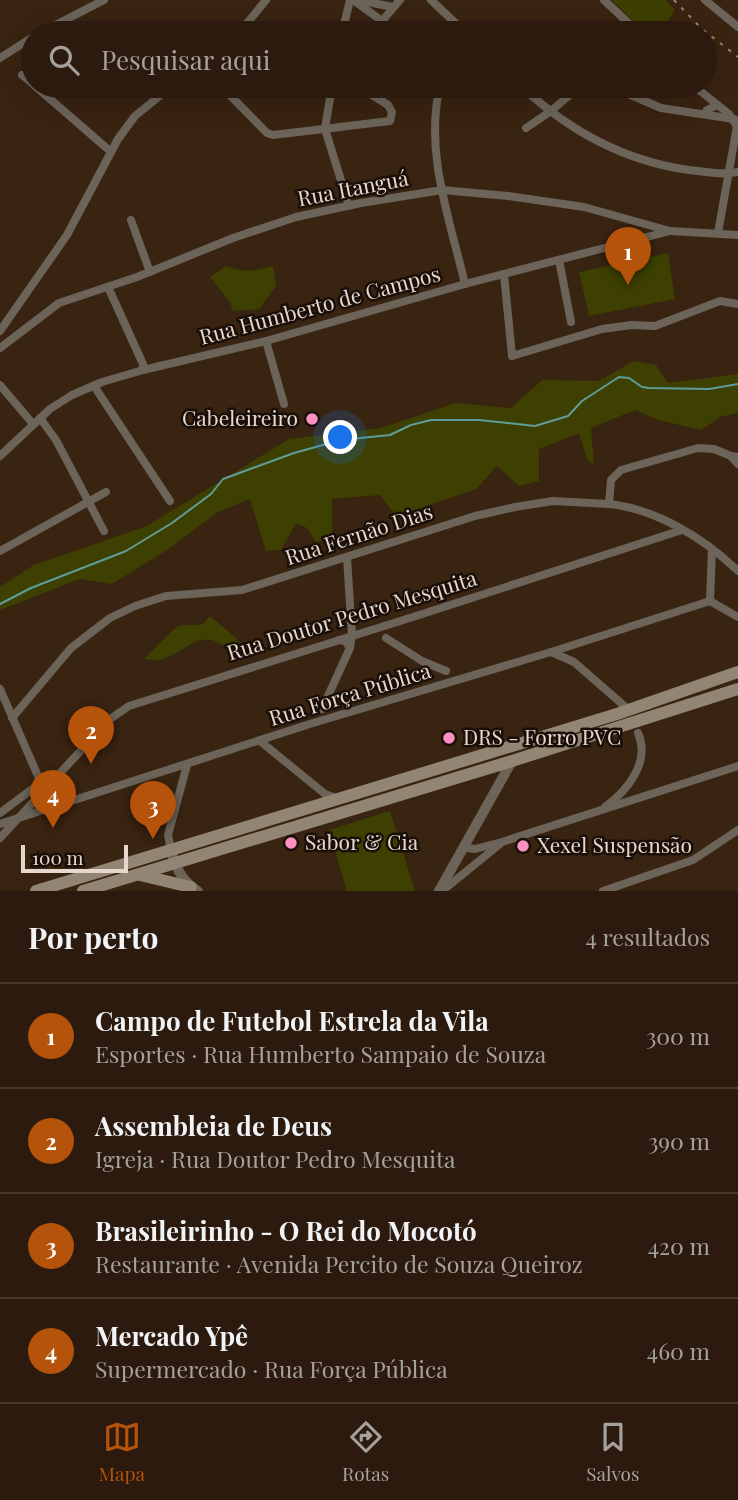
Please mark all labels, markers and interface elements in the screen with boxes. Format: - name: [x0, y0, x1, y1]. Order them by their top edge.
- search box: [21, 21, 717, 98]
- icon: search: [45, 41, 83, 79]
- text: Pesquisar aqui: [101, 42, 270, 77]
- street label: Rua Itanguá: [295, 162, 411, 211]
- pin: 1: [605, 227, 651, 285]
- street label: Rua Humberto de Campos: [196, 258, 443, 350]
- place label: Cabeleireiro: [182, 403, 298, 431]
- marker: Cabeleireiro: [304, 411, 320, 427]
- your location: [323, 420, 357, 454]
- street label: Rua Fernão Dias: [281, 496, 436, 570]
- street label: Rua Doutor Pedro Mesquita: [223, 563, 480, 665]
- street label: Rua Força Pública: [265, 655, 434, 731]
- pin: 2: [68, 706, 114, 764]
- place label: DRS - Forro PVC: [463, 722, 621, 750]
- marker: DRS - Forro PVC: [441, 730, 457, 746]
- pin: 4: [30, 770, 76, 828]
- pin: 3: [130, 781, 176, 839]
- place label: Sabor & Cia: [305, 827, 419, 855]
- place label: Xexel Suspensão: [537, 830, 692, 858]
- marker: Sabor & Cia: [283, 835, 299, 851]
- marker: Xexel Suspensão: [515, 838, 531, 854]
- scale bar: [21, 842, 128, 874]
- text: 100 m: [32, 844, 83, 870]
- text: Por perto: [28, 917, 158, 957]
- text: 4 resultados: [585, 921, 710, 952]
- text: Campo de Futebol Estrela da Vila: [95, 1003, 489, 1038]
- text: 1: [47, 1020, 55, 1051]
- text: 300 m: [646, 1020, 710, 1051]
- text: Esportes · Rua Humberto Sampaio de Souza: [95, 1038, 546, 1069]
- text: Assembleia de Deus: [95, 1108, 332, 1143]
- text: 2: [45, 1125, 57, 1156]
- text: 390 m: [648, 1125, 710, 1156]
- text: Igreja · Rua Doutor Pedro Mesquita: [95, 1143, 456, 1174]
- text: Brasileirinho - O Rei do Mocotó: [95, 1213, 477, 1248]
- text: 3: [45, 1230, 57, 1261]
- text: 420 m: [648, 1230, 710, 1261]
- text: Restaurante · Avenida Percito de Souza Queiroz: [95, 1248, 583, 1279]
- text: Mercado Ypê: [95, 1318, 248, 1353]
- text: 4: [45, 1335, 57, 1366]
- text: 460 m: [647, 1335, 710, 1366]
- text: Supermercado · Rua Força Pública: [95, 1353, 448, 1384]
- tab: Mapa: [98, 1418, 145, 1486]
- tab: Rotas: [342, 1418, 389, 1486]
- tab: Salvos: [586, 1418, 639, 1486]

